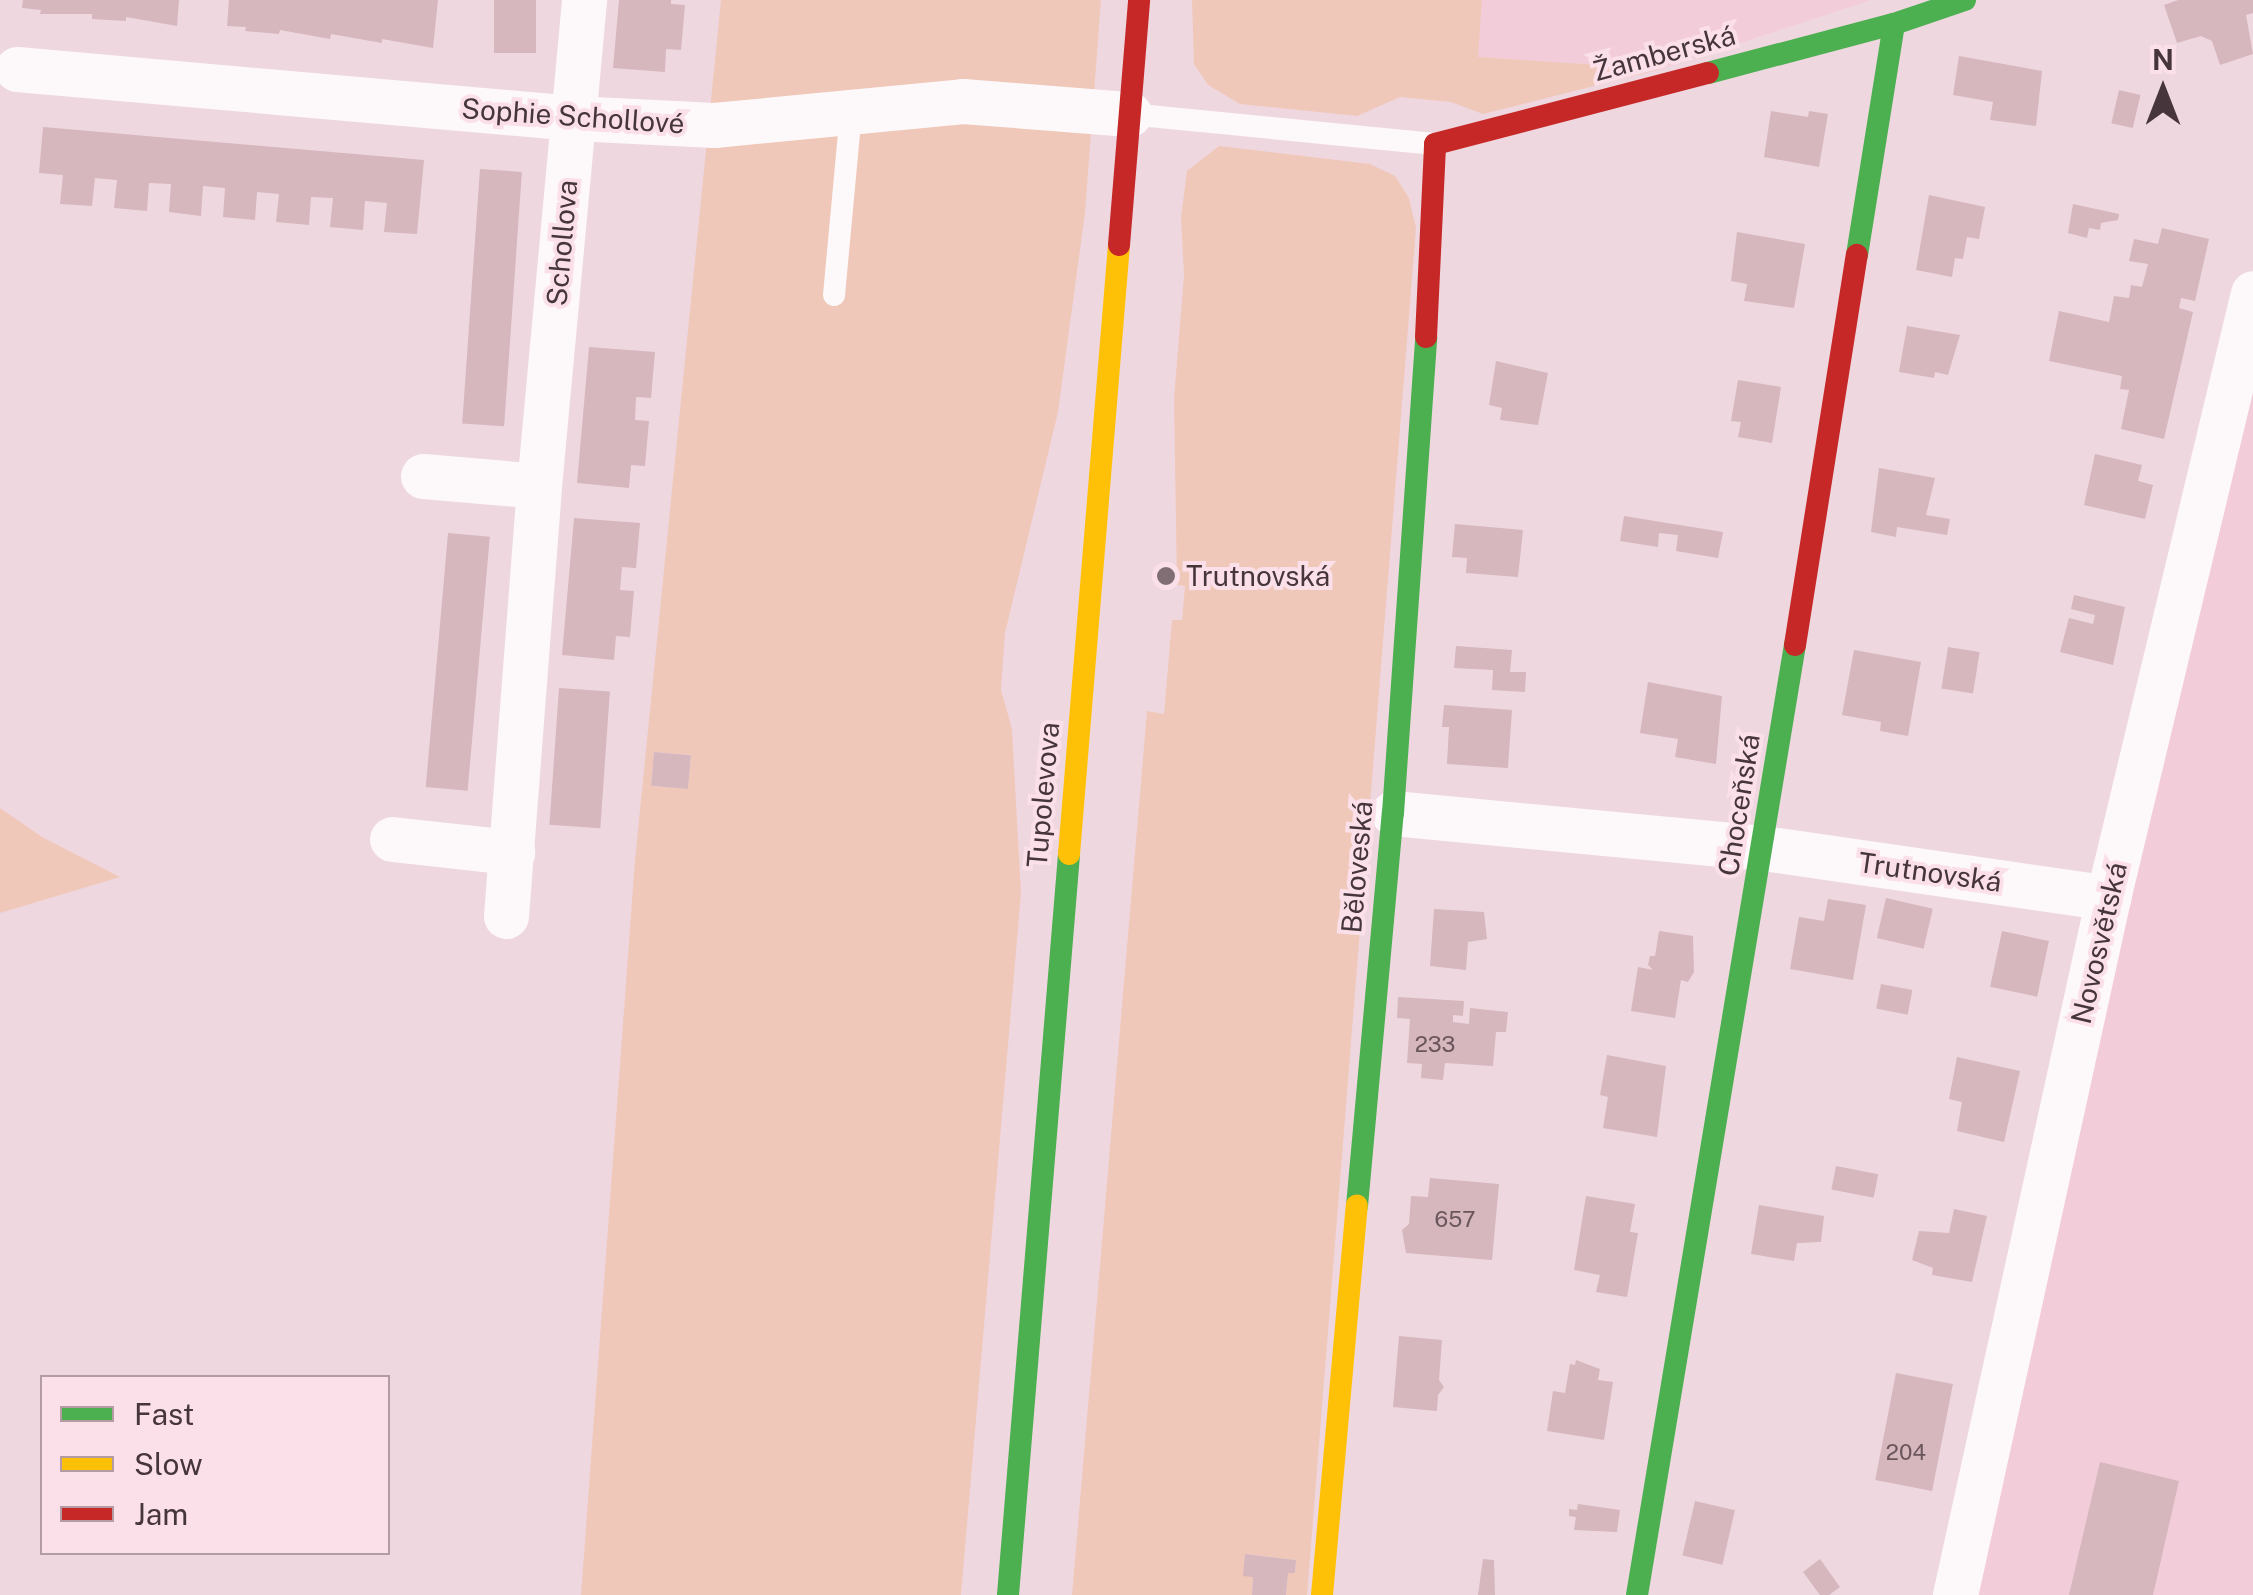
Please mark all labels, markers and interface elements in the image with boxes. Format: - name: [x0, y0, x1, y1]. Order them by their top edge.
- street label: Žamberská: [1589, 18, 1739, 88]
- north arrow: [2113, 40, 2213, 140]
- text: N: [2152, 43, 2174, 76]
- street label: Sophie Schollové: [460, 91, 686, 141]
- street label: Schollova: [540, 179, 584, 307]
- place label: Trutnovská: [1186, 559, 1330, 593]
- marker: Trutnovská: [1155, 565, 1177, 587]
- street label: Tupolevova: [1020, 721, 1066, 869]
- street label: Choceňská: [1711, 732, 1767, 878]
- street label: Běloveská: [1334, 800, 1380, 934]
- street label: Trutnovská: [1856, 845, 2004, 899]
- street label: Novosvětská: [2064, 859, 2134, 1027]
- house number: 233: [1415, 1032, 1455, 1058]
- house number: 657: [1435, 1207, 1475, 1233]
- legend: [40, 1375, 390, 1555]
- text: Fast: [134, 1396, 194, 1432]
- house number: 204: [1886, 1440, 1926, 1466]
- text: Slow: [134, 1446, 203, 1482]
- text: Jam: [134, 1496, 188, 1532]

